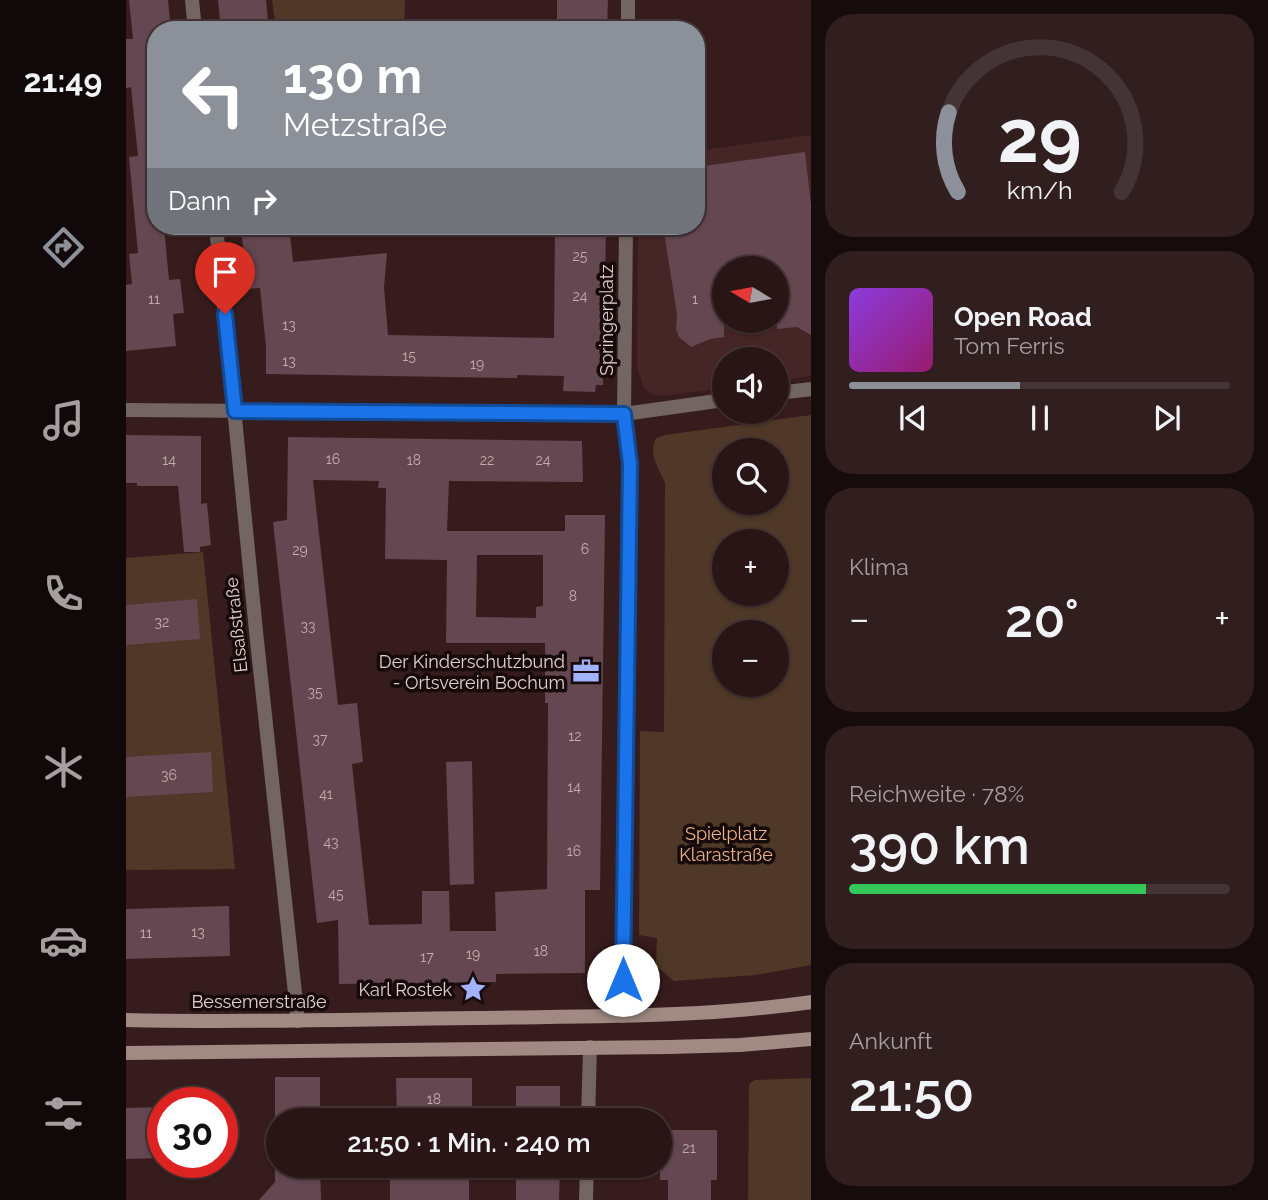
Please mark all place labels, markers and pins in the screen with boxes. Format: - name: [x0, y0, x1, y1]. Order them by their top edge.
- pin: [195, 242, 255, 314]
- place label: Der Kinderschutzbund - Ortsverein Bochum: [379, 651, 565, 693]
- office icon: Der Kinderschutzbund - Ortsverein Bochum: [571, 656, 601, 686]
- place icon: Karl Rostek: [458, 974, 488, 1004]
- place label: Karl Rostek: [359, 979, 452, 1000]

